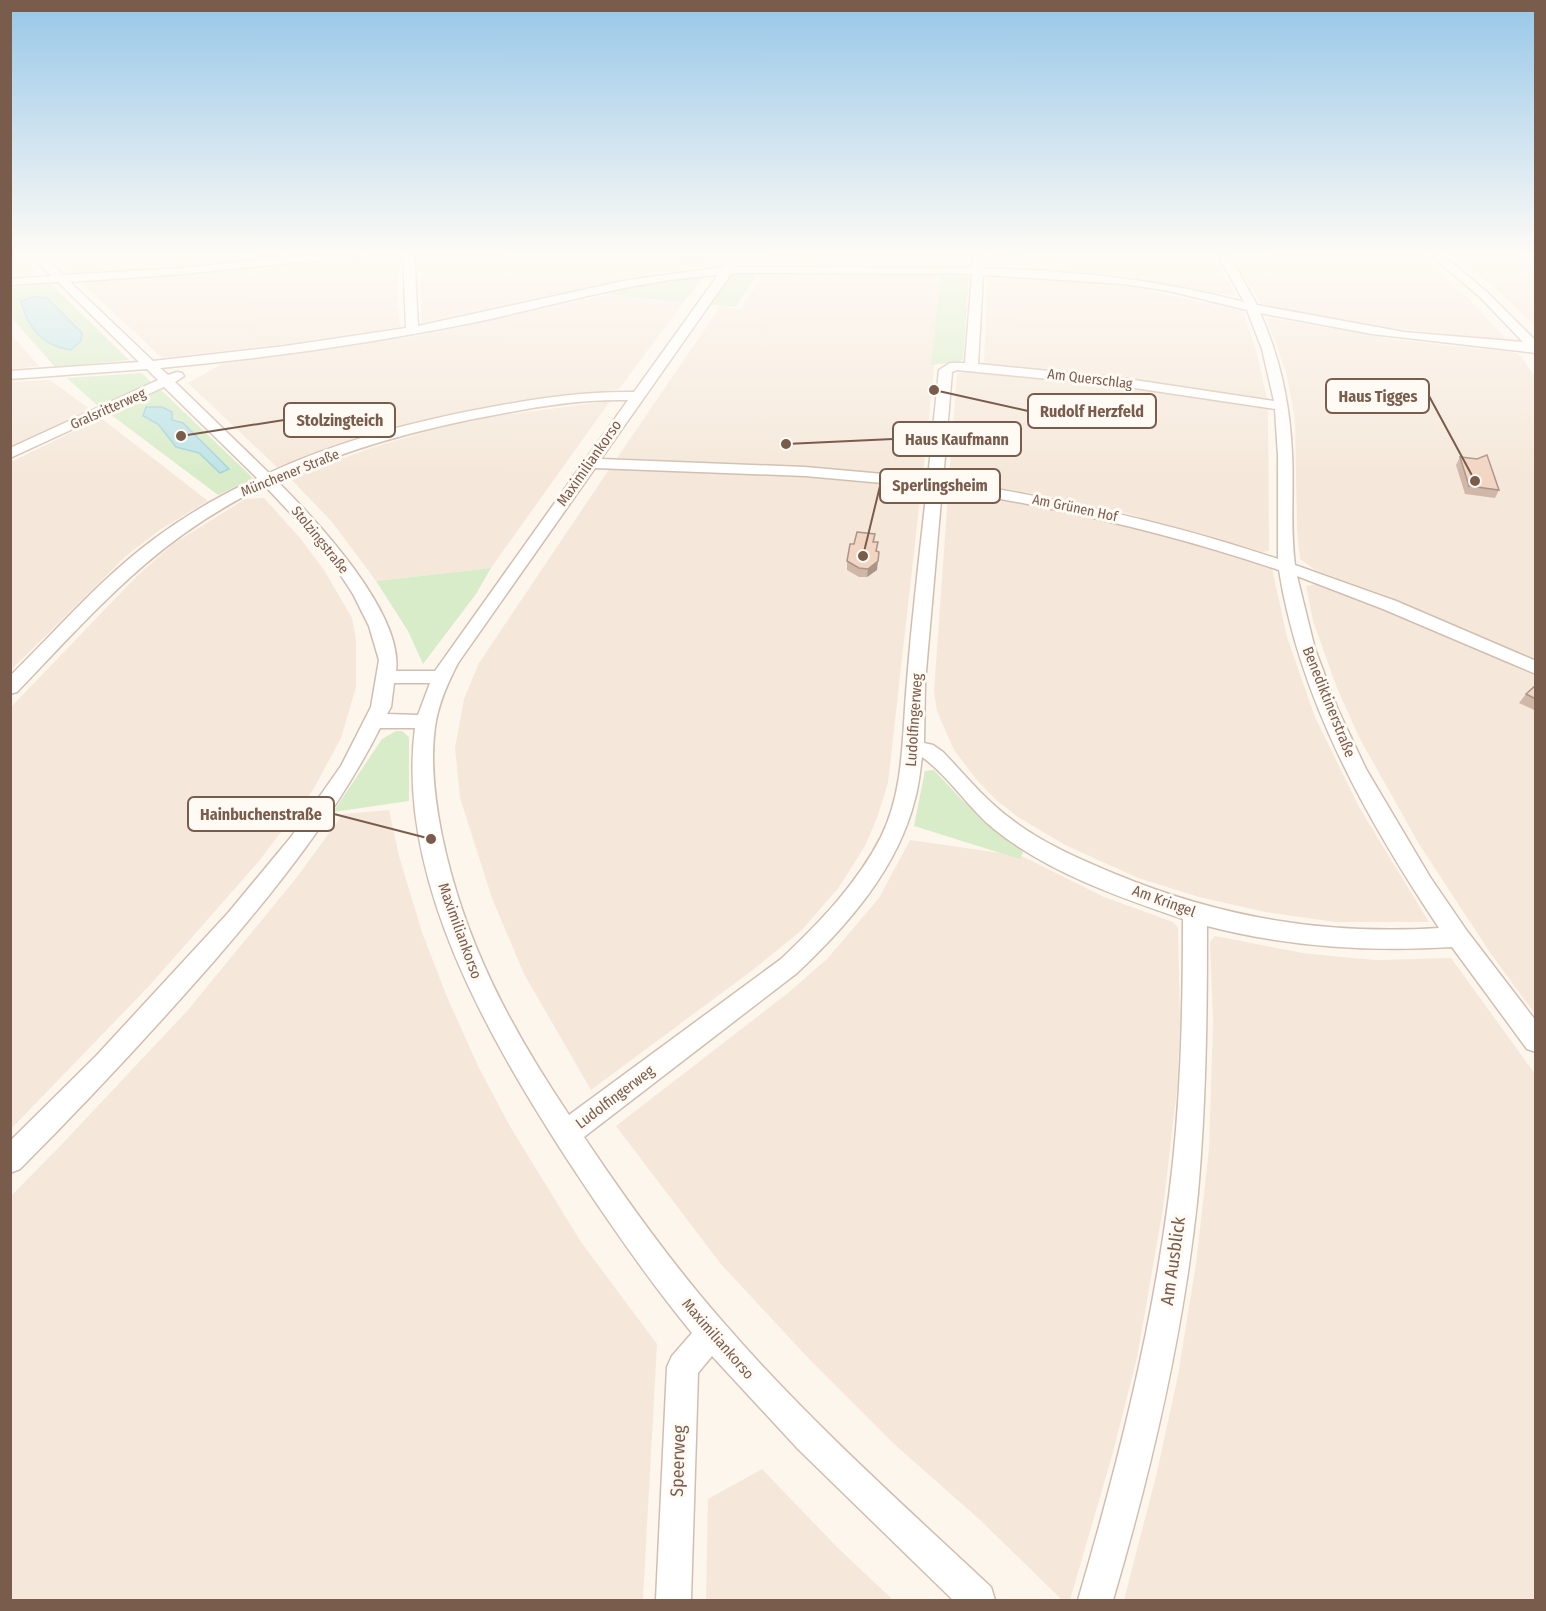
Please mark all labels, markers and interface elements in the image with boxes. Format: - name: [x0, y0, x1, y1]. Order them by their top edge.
- street label: Am Querschlag: [1047, 365, 1134, 393]
- callout: Haus Tigges: [1326, 379, 1429, 413]
- street label: Gralsritterweg: [68, 385, 149, 433]
- text: Haus Tigges: [1339, 387, 1417, 406]
- callout: Rudolf Herzfeld: [1028, 394, 1156, 428]
- text: Rudolf Herzfeld: [1040, 402, 1144, 421]
- callout: Stolzingteich: [284, 403, 395, 437]
- text: Stolzingteich: [297, 411, 383, 430]
- street label: Maximiliankorso: [553, 416, 625, 509]
- callout: Haus Kaufmann: [893, 422, 1021, 456]
- text: Haus Kaufmann: [905, 430, 1009, 449]
- street label: Münchener Straße: [238, 445, 342, 500]
- callout: Sperlingsheim: [880, 469, 1000, 503]
- text: Sperlingsheim: [892, 476, 988, 495]
- street label: Am Grünen Hof: [1031, 491, 1121, 526]
- street label: Stolzingstraße: [288, 503, 352, 577]
- street label: Benediktinerstraße: [1299, 644, 1359, 760]
- street label: Ludolfingerweg: [902, 673, 926, 767]
- callout: Hainbuchenstraße: [188, 797, 334, 831]
- text: Hainbuchenstraße: [200, 805, 322, 824]
- street label: Maximiliankorso: [434, 881, 486, 982]
- street label: Am Kringel: [1130, 881, 1198, 921]
- street label: Ludolfingerweg: [572, 1062, 658, 1132]
- street label: Am Ausblick: [1156, 1215, 1190, 1307]
- street label: Maximiliankorso: [678, 1295, 758, 1383]
- street label: Speerweg: [666, 1424, 690, 1497]

